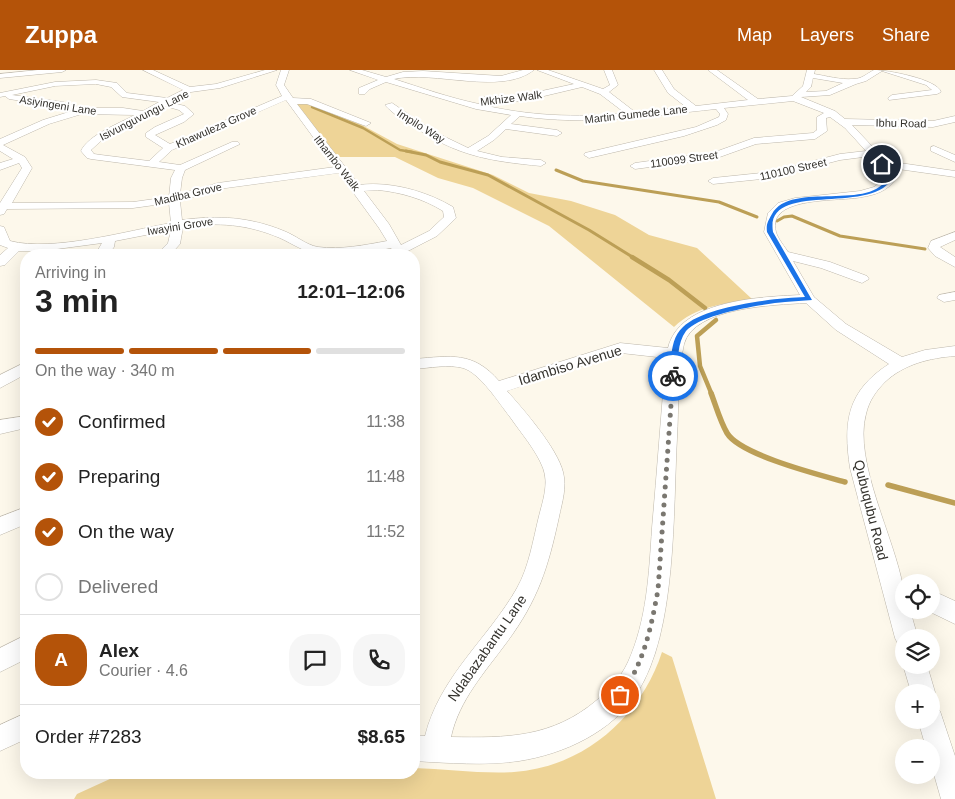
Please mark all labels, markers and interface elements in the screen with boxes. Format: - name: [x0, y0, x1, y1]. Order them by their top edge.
- text: Zuppa: [25, 21, 97, 48]
- text: Map: [737, 25, 772, 45]
- text: Layers: [800, 25, 854, 45]
- text: Share: [882, 25, 930, 45]
- street label: Isivunguvungu Lane: [97, 87, 191, 143]
- street label: Mkhize Walk: [480, 88, 543, 108]
- street label: Asiyingeni Lane: [19, 93, 97, 117]
- street label: Martin Gumede Lane: [584, 103, 688, 125]
- street label: Khawuleza Grove: [174, 104, 258, 150]
- street label: Impilo Way: [395, 107, 447, 146]
- street label: Ibhu Road: [876, 117, 926, 129]
- street label: Ithambo Walk: [312, 133, 363, 193]
- pin: [861, 143, 903, 185]
- street label: 110099 Street: [649, 148, 719, 170]
- icon: home: [868, 150, 896, 178]
- street label: 110100 Street: [758, 155, 828, 183]
- street label: Madiba Grove: [153, 180, 223, 208]
- street label: Iwayini Grove: [146, 215, 214, 237]
- text: Arriving in: [35, 264, 106, 281]
- text: 12:01–12:06: [297, 281, 405, 302]
- text: 3 min: [35, 283, 119, 319]
- street label: Idambiso Avenue: [516, 342, 624, 388]
- courier: [648, 351, 698, 401]
- text: On the way · 340 m: [35, 362, 175, 379]
- icon: bike: [659, 362, 687, 390]
- icon: check: [35, 408, 63, 436]
- text: Confirmed: [78, 411, 166, 432]
- text: 11:38: [366, 413, 405, 430]
- street label: Qubuqubu Road: [851, 458, 891, 562]
- icon: check: [35, 463, 63, 491]
- text: Preparing: [78, 466, 160, 487]
- text: 11:48: [366, 468, 405, 485]
- icon: check: [35, 518, 63, 546]
- text: On the way: [78, 521, 174, 542]
- text: 11:52: [366, 523, 405, 540]
- map controls: [895, 574, 940, 784]
- button: locate: [895, 574, 940, 619]
- text: Delivered: [78, 576, 158, 597]
- street label: Ndabazabantu Lane: [444, 592, 530, 704]
- button: layers: [895, 629, 940, 674]
- button: chat: [289, 634, 341, 686]
- button: phone: [353, 634, 405, 686]
- text: Alex: [99, 640, 139, 661]
- text: A: [54, 649, 68, 670]
- text: Courier · 4.6: [99, 662, 188, 679]
- pin: [599, 674, 641, 716]
- icon: bag: [606, 681, 634, 709]
- button: +: [895, 684, 940, 729]
- text: Order #7283: [35, 726, 142, 747]
- text: $8.65: [357, 726, 405, 747]
- button: −: [895, 739, 940, 784]

